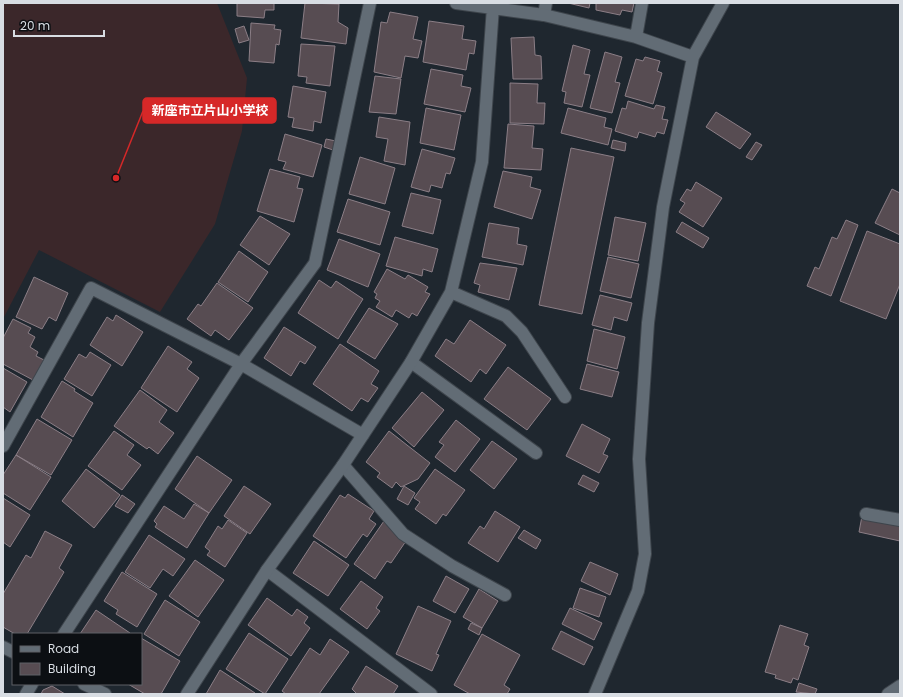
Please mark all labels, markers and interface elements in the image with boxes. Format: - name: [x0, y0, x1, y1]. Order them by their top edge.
- scale bar: [14, 12, 104, 38]
- text: 20 m: [20, 17, 50, 34]
- callout: 新座市立片山小学校: [143, 98, 276, 123]
- text: 新座市立片山小学校: [151, 101, 269, 120]
- legend: [12, 633, 142, 685]
- text: Road: [48, 640, 79, 657]
- text: Building: [48, 660, 96, 677]

